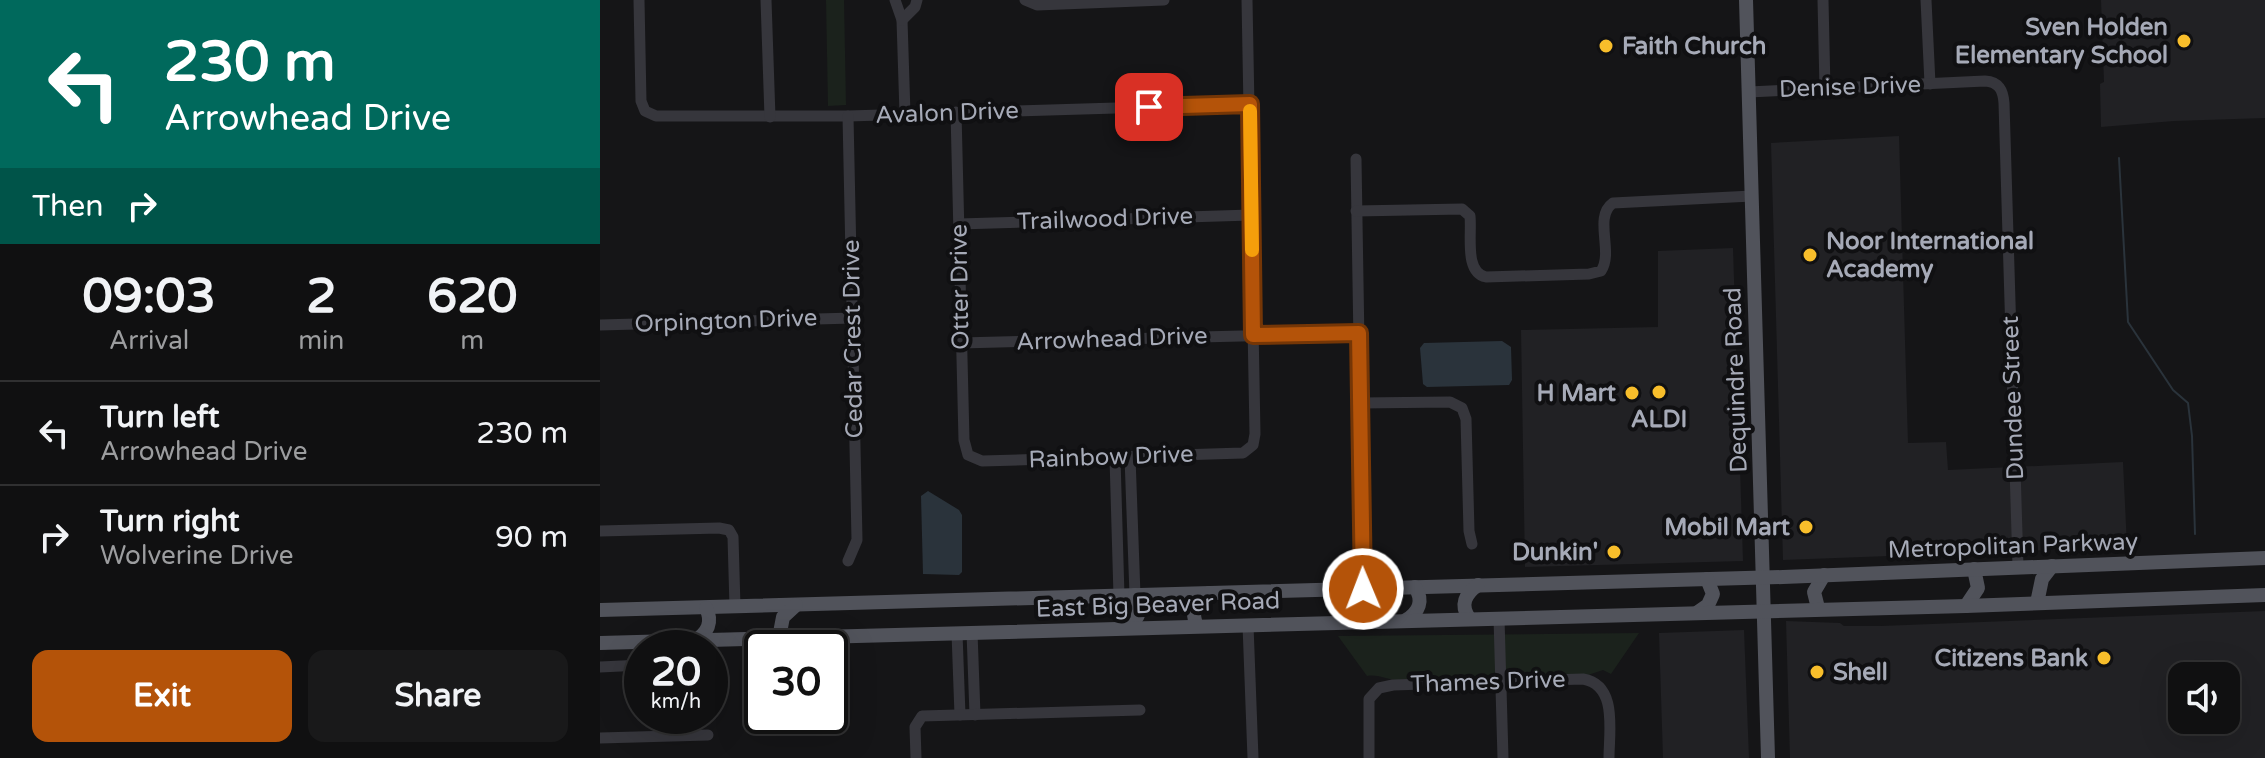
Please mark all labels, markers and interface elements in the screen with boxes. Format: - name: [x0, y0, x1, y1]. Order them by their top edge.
- place label: Sven Holden Elementary School: [1955, 13, 2168, 70]
- text: 230 m: [164, 29, 335, 96]
- icon: left: [32, 32, 136, 136]
- place label: Faith Church: [1622, 32, 1766, 61]
- marker: Sven Holden Elementary School: [2175, 32, 2193, 50]
- marker: Faith Church: [1597, 37, 1615, 55]
- street label: Denise Drive: [1778, 70, 1922, 104]
- pin: [1115, 73, 1183, 141]
- icon: arrive: [1127, 85, 1171, 129]
- street label: Avalon Drive: [875, 96, 1019, 130]
- text: Arrowhead Drive: [164, 97, 451, 140]
- icon: right: [120, 184, 164, 228]
- text: Then: [32, 188, 104, 225]
- street label: Trailwood Drive: [1016, 201, 1194, 237]
- street label: Otter Drive: [944, 224, 976, 350]
- place label: Noor International Academy: [1826, 227, 2034, 284]
- street label: Cedar Crest Drive: [837, 239, 869, 439]
- marker: Noor International Academy: [1801, 246, 1819, 264]
- text: 09:03: [83, 268, 216, 326]
- text: 2: [306, 268, 336, 326]
- text: 620: [427, 268, 517, 326]
- street label: Dequindre Road: [1718, 287, 1754, 473]
- street label: Orpington Drive: [634, 303, 818, 339]
- street label: Dundee Street: [1996, 315, 2030, 481]
- street label: Arrowhead Drive: [1016, 321, 1208, 357]
- text: Arrival: [109, 325, 189, 356]
- text: min: [298, 325, 344, 356]
- text: m: [460, 325, 484, 356]
- place label: H Mart: [1537, 379, 1617, 408]
- marker: ALDI: [1650, 383, 1668, 401]
- marker: H Mart: [1623, 384, 1641, 402]
- text: Turn left: [100, 399, 219, 436]
- place label: ALDI: [1631, 405, 1687, 434]
- icon: left: [32, 411, 76, 455]
- text: 230 m: [476, 415, 568, 452]
- text: Arrowhead Drive: [100, 436, 307, 467]
- street label: Rainbow Drive: [1028, 440, 1194, 474]
- text: Turn right: [100, 503, 240, 540]
- place label: Mobil Mart: [1664, 513, 1791, 542]
- icon: right: [32, 515, 76, 559]
- marker: Mobil Mart: [1797, 518, 1815, 536]
- text: 90 m: [495, 519, 568, 556]
- street label: Metropolitan Parkway: [1887, 527, 2139, 565]
- place label: Dunkin': [1512, 538, 1598, 567]
- text: Wolverine Drive: [100, 540, 294, 571]
- marker: Dunkin': [1605, 543, 1623, 561]
- position arrow: [1321, 547, 1405, 631]
- street label: East Big Beaver Road: [1035, 586, 1281, 624]
- speed limit sign: 30: [744, 630, 848, 734]
- place label: Citizens Bank: [1934, 644, 2088, 673]
- text: 20: [651, 648, 701, 696]
- marker: Citizens Bank: [2095, 649, 2113, 667]
- button: Exit: [32, 650, 292, 742]
- button: Share: [308, 650, 568, 742]
- place label: Shell: [1833, 658, 1888, 687]
- map controls: [2168, 662, 2240, 734]
- button: sound: [2168, 662, 2240, 734]
- marker: Shell: [1808, 663, 1826, 681]
- street label: Thames Drive: [1410, 665, 1566, 699]
- text: km/h: [651, 690, 701, 714]

